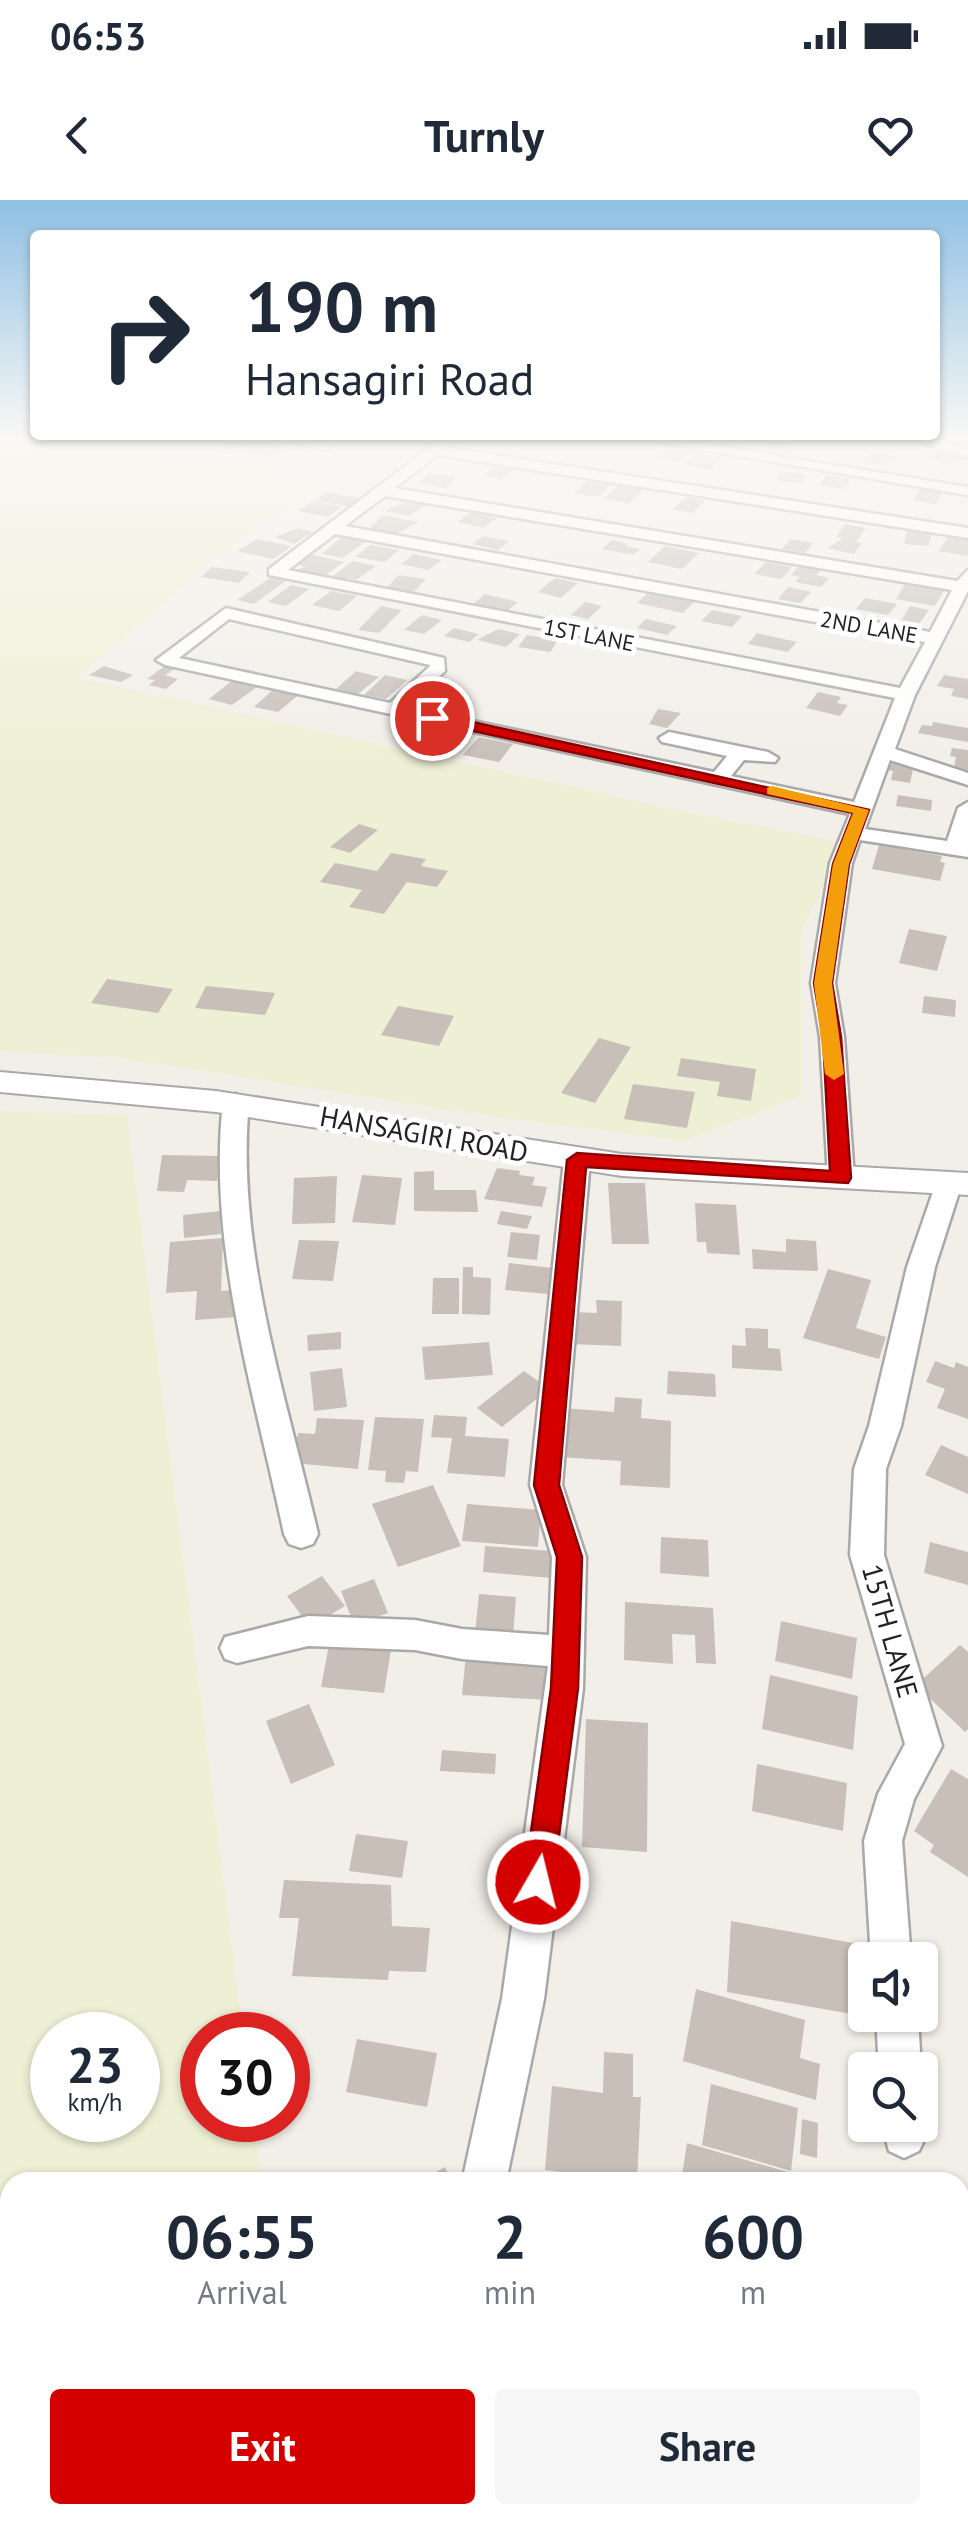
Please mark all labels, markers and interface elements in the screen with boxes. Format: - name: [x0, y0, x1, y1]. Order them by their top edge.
- text: 06:53: [50, 11, 146, 60]
- text: Turnly: [424, 106, 544, 164]
- icon: back: [50, 108, 105, 163]
- icon: heart: [863, 108, 918, 163]
- text: 190 m: [245, 261, 438, 351]
- icon: right: [80, 270, 210, 400]
- text: Hansagiri Road: [245, 349, 534, 407]
- street label: 2ND LANE: [818, 605, 920, 649]
- street label: 1ST LANE: [541, 612, 637, 658]
- pin: [390, 676, 475, 761]
- icon: arrive: [405, 691, 460, 746]
- street label: HANSAGIRI ROAD: [317, 1097, 531, 1170]
- street label: 15TH LANE: [854, 1560, 927, 1702]
- position arrow: [486, 1830, 590, 1934]
- map controls: [848, 1942, 938, 2142]
- button: sound: [848, 1942, 938, 2032]
- speed limit sign: 30: [180, 2012, 310, 2142]
- text: 23: [67, 2032, 123, 2097]
- button: search: [848, 2052, 938, 2142]
- text: km/h: [68, 2086, 122, 2118]
- text: 06:55: [166, 2197, 318, 2275]
- text: 2: [493, 2197, 527, 2275]
- text: 600: [702, 2197, 804, 2275]
- text: Arrival: [197, 2271, 287, 2313]
- text: min: [484, 2271, 536, 2313]
- text: m: [740, 2271, 766, 2313]
- button: Exit: [50, 2389, 475, 2504]
- button: Share: [495, 2389, 920, 2504]

